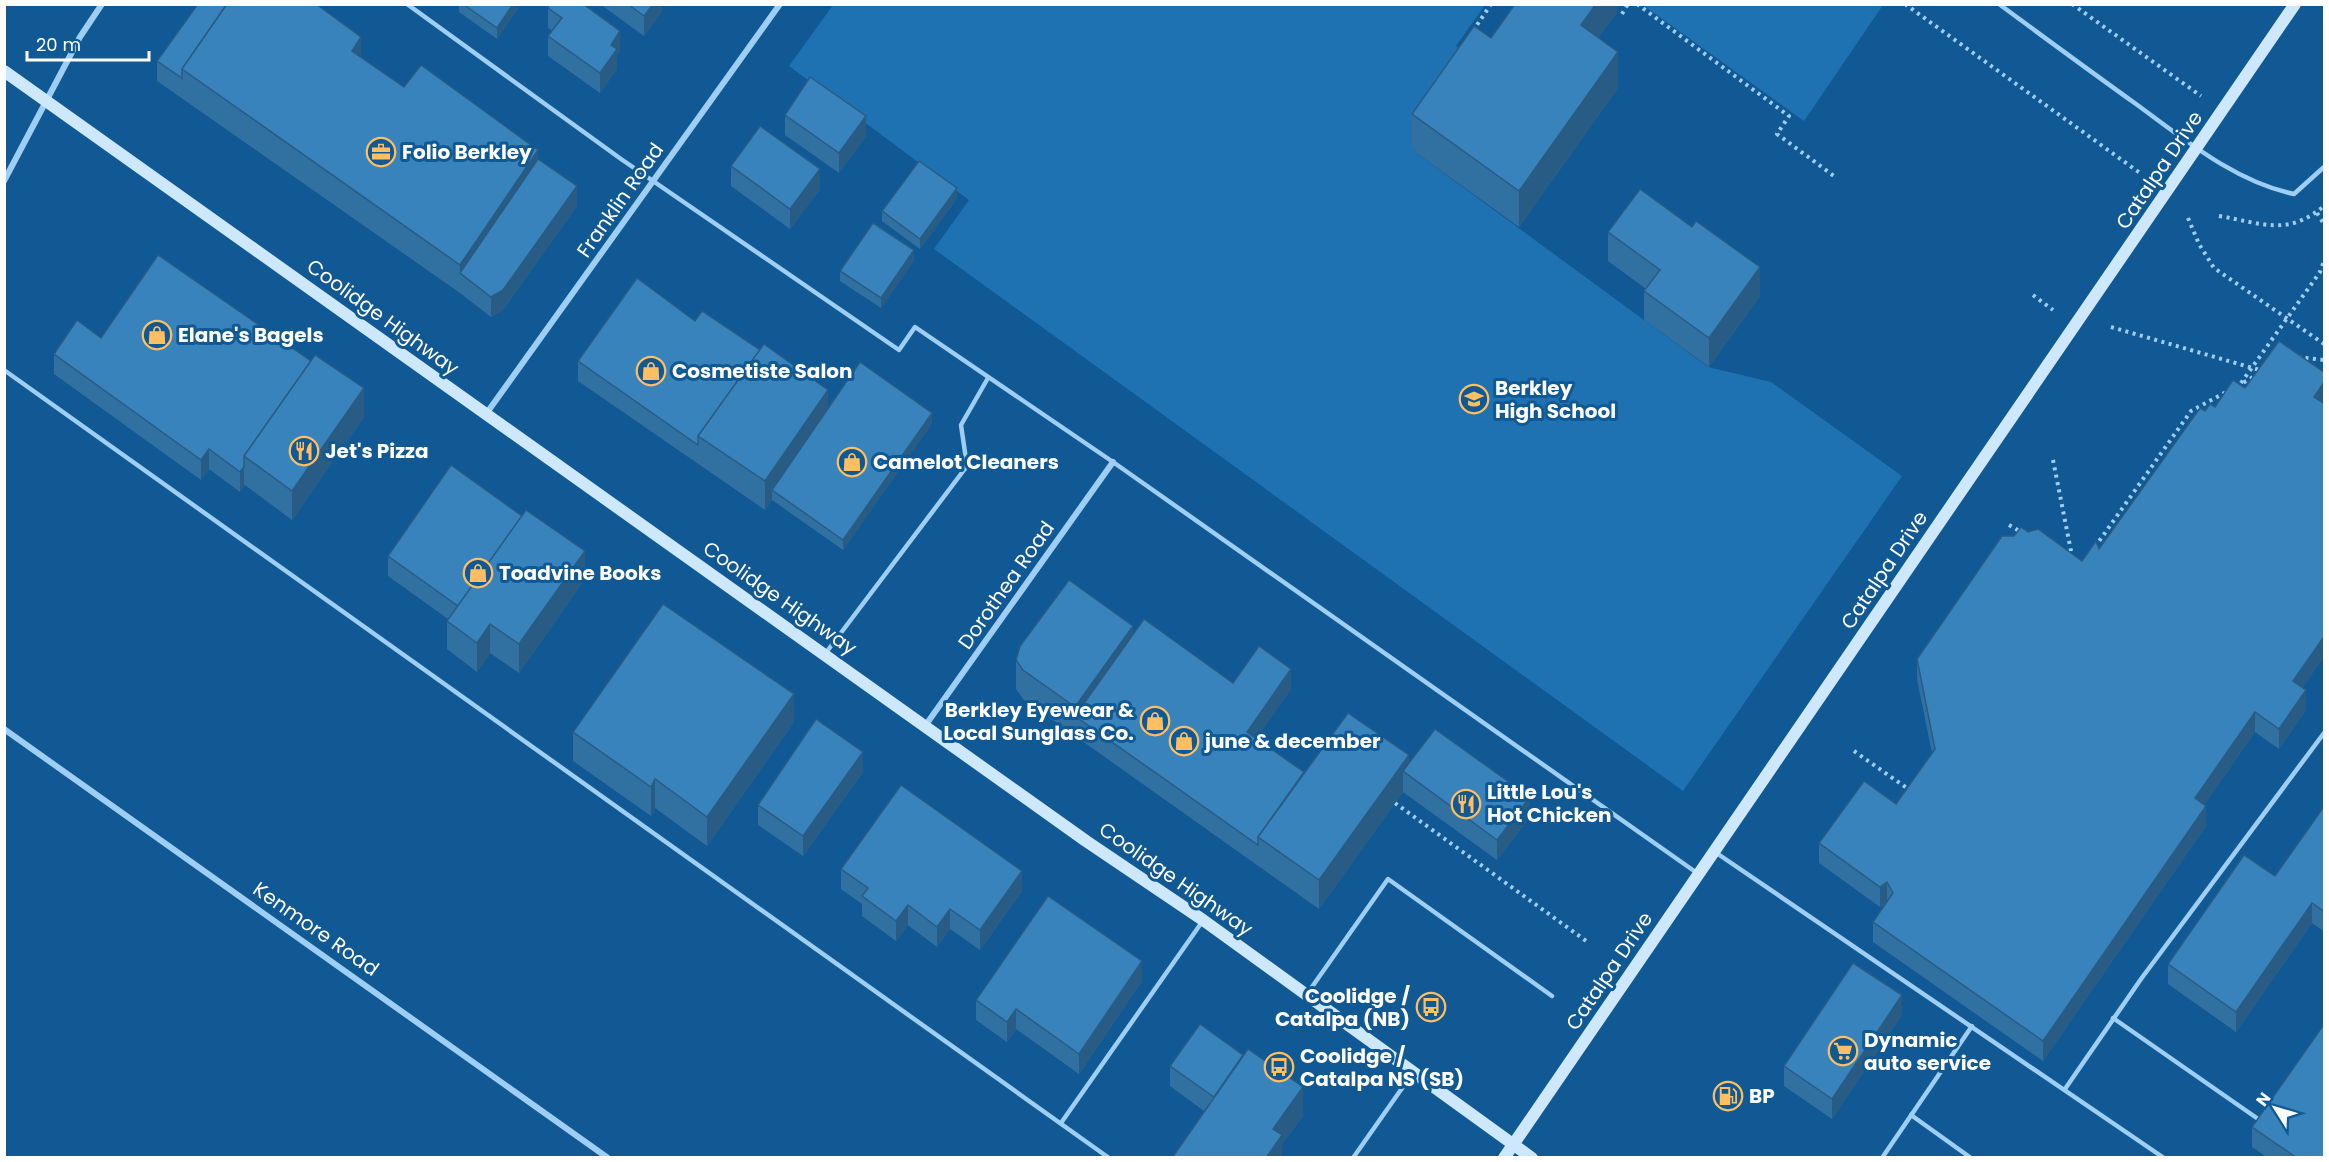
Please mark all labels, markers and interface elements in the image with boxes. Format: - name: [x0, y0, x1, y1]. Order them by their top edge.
- scale bar: [27, 24, 148, 62]
- text: 20 m: [36, 32, 81, 57]
- street label: Catalpa Drive: [2109, 105, 2209, 235]
- office icon: Folio Berkley: [365, 136, 397, 168]
- street label: Franklin Road: [570, 137, 670, 263]
- place label: Folio Berkley: [402, 138, 532, 166]
- street label: Coolidge Highway: [301, 252, 465, 382]
- shop icon: Elane's Bagels: [141, 319, 173, 351]
- place label: Elane's Bagels: [178, 321, 324, 349]
- shop icon: Cosmetiste Salon: [635, 355, 667, 387]
- place label: Cosmetiste Salon: [672, 357, 853, 385]
- place label: Berkley High School: [1495, 374, 1616, 425]
- school or university icon: Berkley High School: [1458, 383, 1490, 415]
- restaurant icon: Jet's Pizza: [288, 435, 320, 467]
- place label: Jet's Pizza: [325, 437, 429, 465]
- shop icon: Camelot Cleaners: [836, 446, 868, 478]
- place label: Camelot Cleaners: [873, 448, 1059, 476]
- street label: Catalpa Drive: [1834, 505, 1934, 635]
- street label: Dorothea Road: [951, 515, 1061, 655]
- street label: Coolidge Highway: [697, 534, 863, 662]
- shop icon: Toadvine Books: [462, 557, 494, 589]
- place label: Toadvine Books: [499, 559, 661, 587]
- place label: Berkley Eyewear & Local Sunglass Co.: [943, 696, 1134, 747]
- shop icon: Berkley Eyewear & Local Sunglass Co.: [1139, 705, 1171, 737]
- shop icon: june & december: [1168, 725, 1200, 757]
- place label: june & december: [1204, 727, 1381, 755]
- place label: Little Lou's Hot Chicken: [1487, 778, 1612, 829]
- restaurant icon: Little Lou's Hot Chicken: [1450, 788, 1482, 820]
- street label: Coolidge Highway: [1093, 815, 1259, 943]
- street label: Kenmore Road: [247, 875, 385, 983]
- street label: Catalpa Drive: [1559, 906, 1659, 1036]
- place label: Coolidge / Catalpa (NB): [1275, 982, 1410, 1033]
- bus stop icon: Coolidge / Catalpa (NB): [1415, 991, 1447, 1023]
- place label: Dynamic auto service: [1864, 1026, 1991, 1077]
- supermarket icon: Dynamic auto service: [1827, 1035, 1859, 1067]
- place label: Coolidge / Catalpa NS (SB): [1300, 1042, 1464, 1093]
- bus stop icon: Coolidge / Catalpa NS (SB): [1263, 1051, 1295, 1083]
- north arrow: [2245, 1078, 2305, 1138]
- fuel station icon: BP: [1712, 1080, 1744, 1112]
- place label: BP: [1749, 1082, 1775, 1110]
- text: N: [2251, 1088, 2276, 1111]

